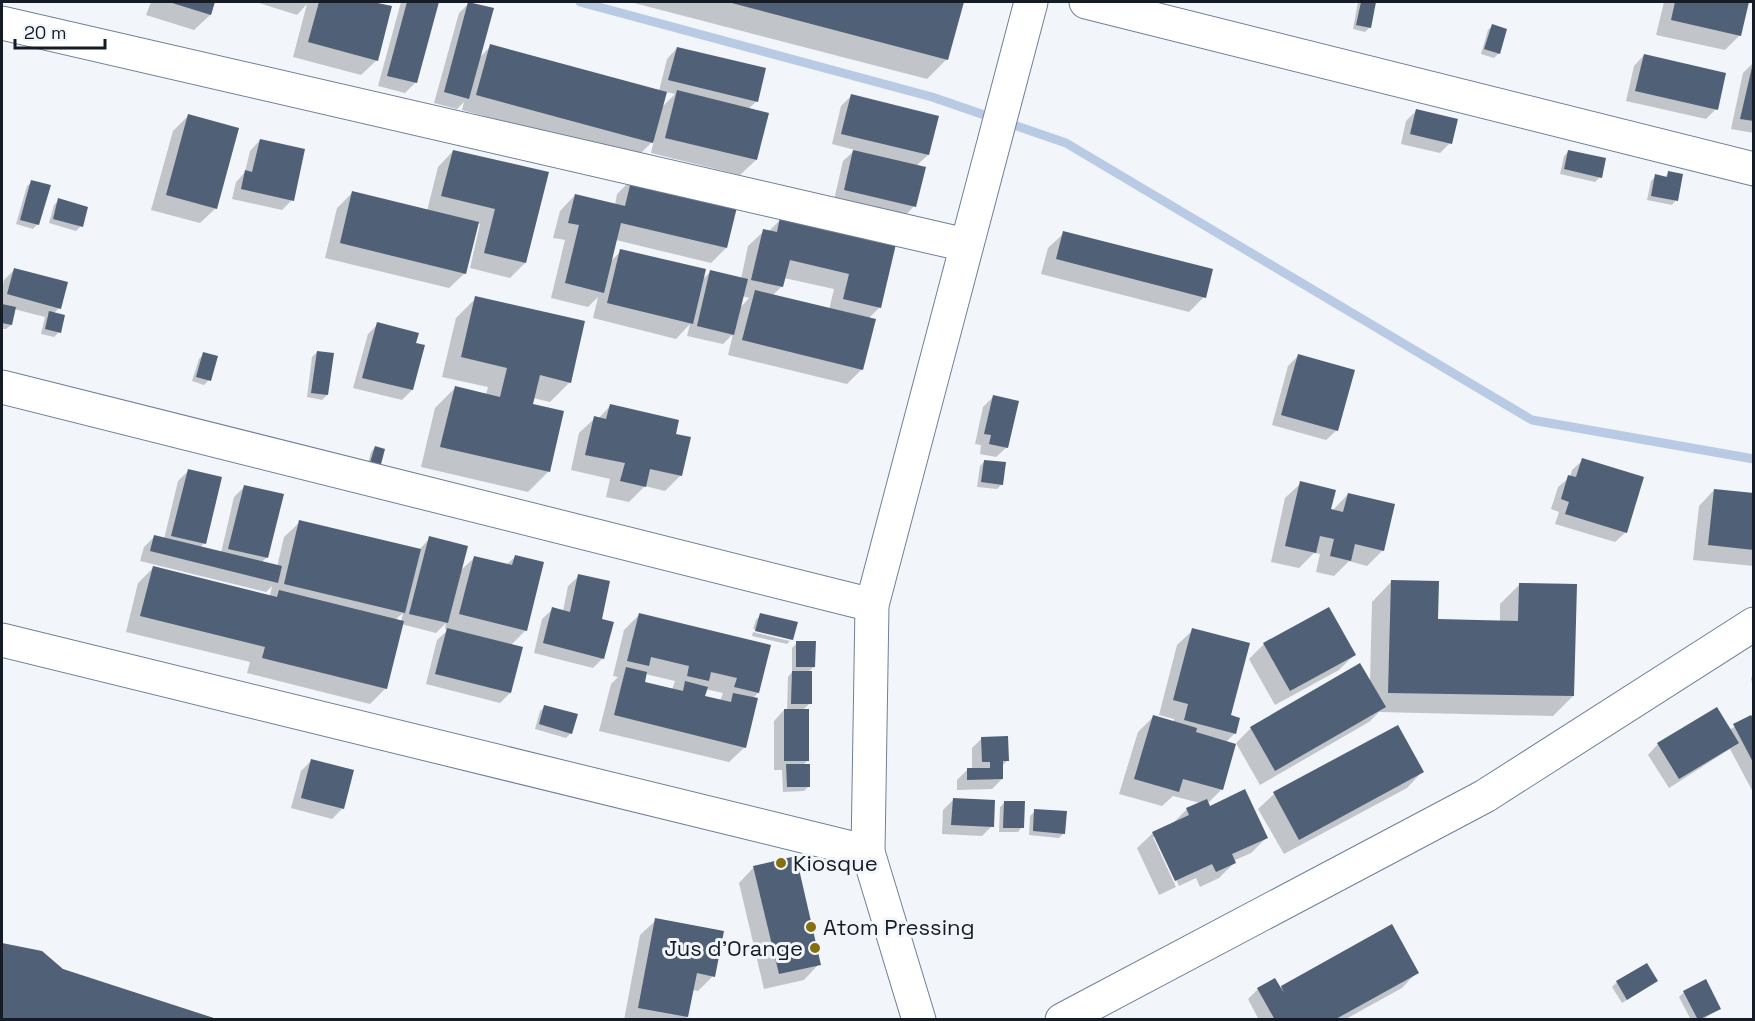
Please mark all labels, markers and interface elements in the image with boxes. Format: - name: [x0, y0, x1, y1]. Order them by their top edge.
- scale bar: [15, 12, 105, 50]
- text: 20 m: [24, 21, 67, 44]
- place label: Kiosque: [793, 849, 878, 877]
- marker: Kiosque: [774, 856, 788, 870]
- place label: Atom Pressing: [823, 913, 975, 941]
- marker: Atom Pressing: [804, 920, 818, 934]
- place label: Jus d'Orange: [664, 934, 803, 962]
- marker: Jus d'Orange: [808, 941, 822, 955]

